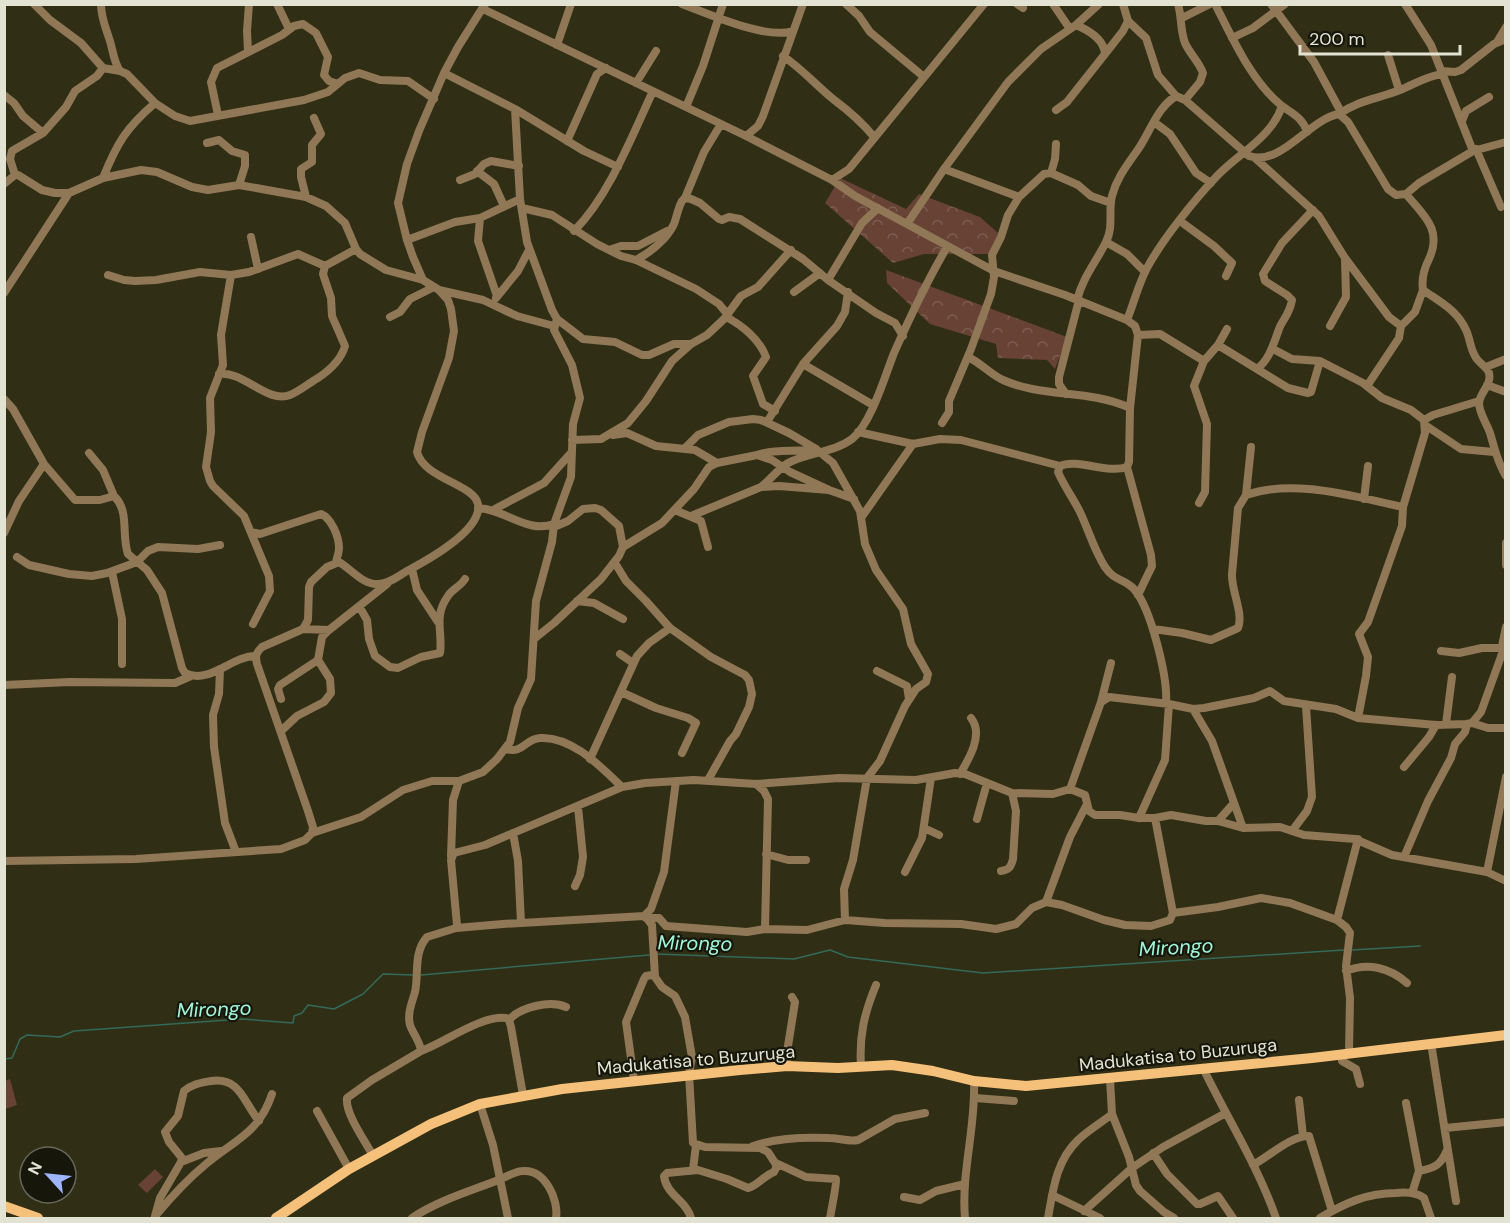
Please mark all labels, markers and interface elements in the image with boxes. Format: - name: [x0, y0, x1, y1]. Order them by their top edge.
- scale bar: [1300, 18, 1460, 56]
- text: 200 m: [1309, 27, 1365, 51]
- water label: Mirongo: [657, 929, 733, 957]
- water label: Mirongo: [1138, 932, 1214, 962]
- water label: Mirongo: [176, 995, 252, 1023]
- street label: Madukatisa to Buzuruga: [1078, 1033, 1278, 1077]
- street label: Madukatisa to Buzuruga: [596, 1039, 796, 1081]
- north arrow: [18, 1145, 78, 1205]
- text: N: [23, 1158, 47, 1178]

